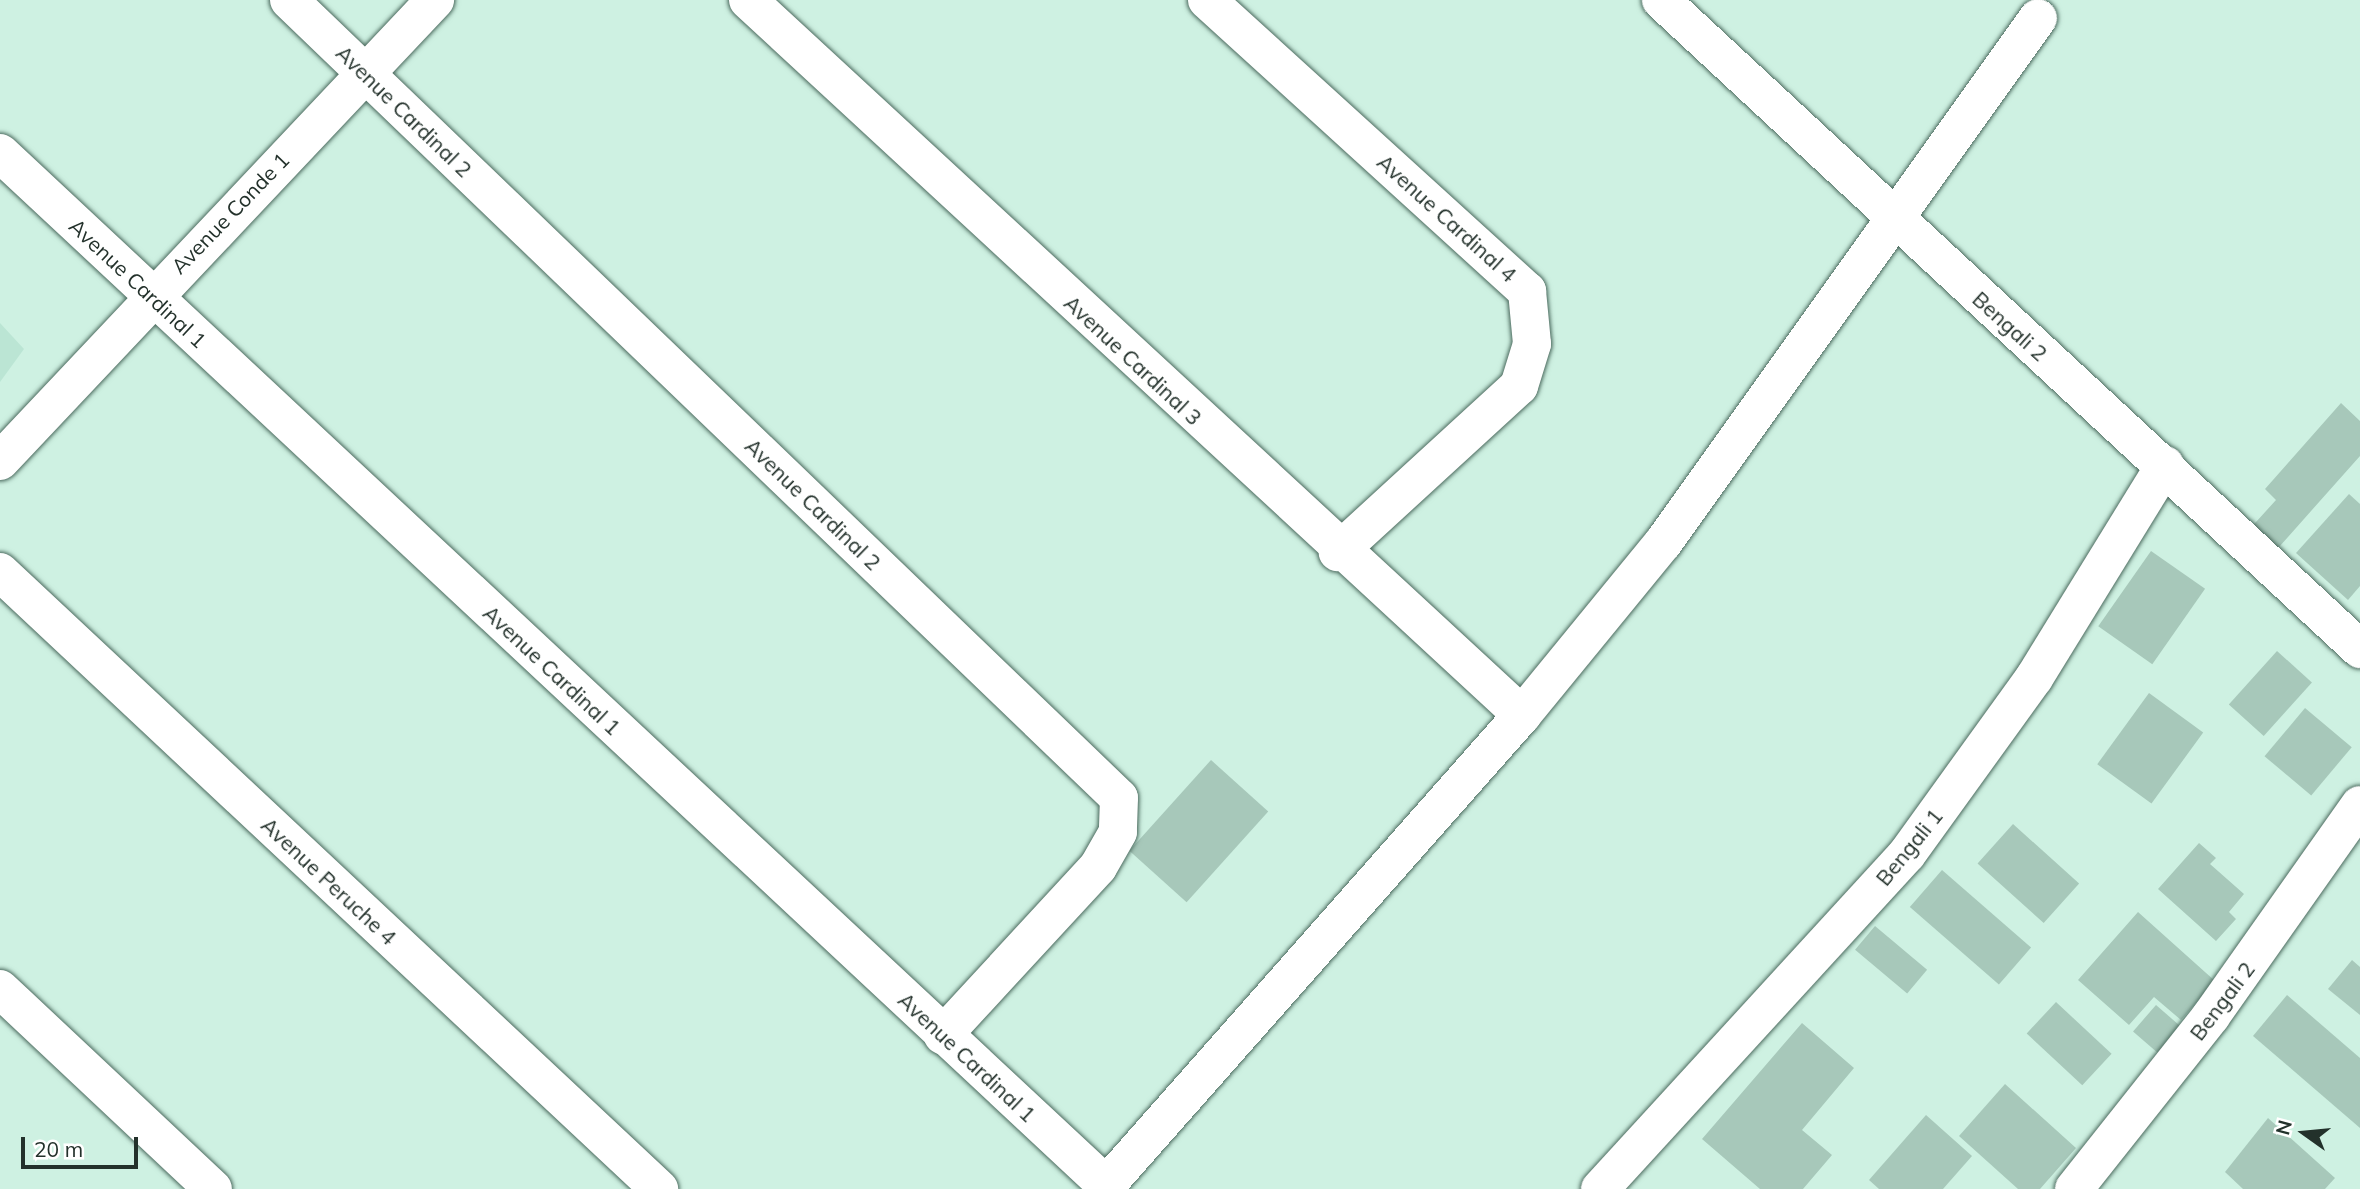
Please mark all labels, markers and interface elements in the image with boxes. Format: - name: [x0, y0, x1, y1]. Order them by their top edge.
- street label: Avenue Cardinal 2: [331, 40, 477, 182]
- street label: Avenue Conde 1: [166, 147, 294, 279]
- street label: Avenue Cardinal 4: [1372, 149, 1522, 287]
- street label: Avenue Cardinal 1: [64, 213, 212, 353]
- street label: Bengali 2: [1968, 286, 2052, 366]
- street label: Avenue Cardinal 3: [1059, 290, 1207, 430]
- street label: Avenue Cardinal 2: [740, 433, 886, 575]
- street label: Avenue Cardinal 1: [478, 600, 626, 740]
- street label: Bengali 1: [1870, 804, 1948, 890]
- street label: Avenue Peruche 4: [256, 812, 402, 950]
- street label: Bengali 2: [2184, 957, 2260, 1045]
- street label: Avenue Cardinal 1: [893, 987, 1041, 1127]
- north arrow: [2269, 1098, 2339, 1168]
- text: N: [2270, 1118, 2297, 1138]
- scale bar: [24, 1122, 142, 1166]
- text: 20 m: [34, 1136, 83, 1162]

